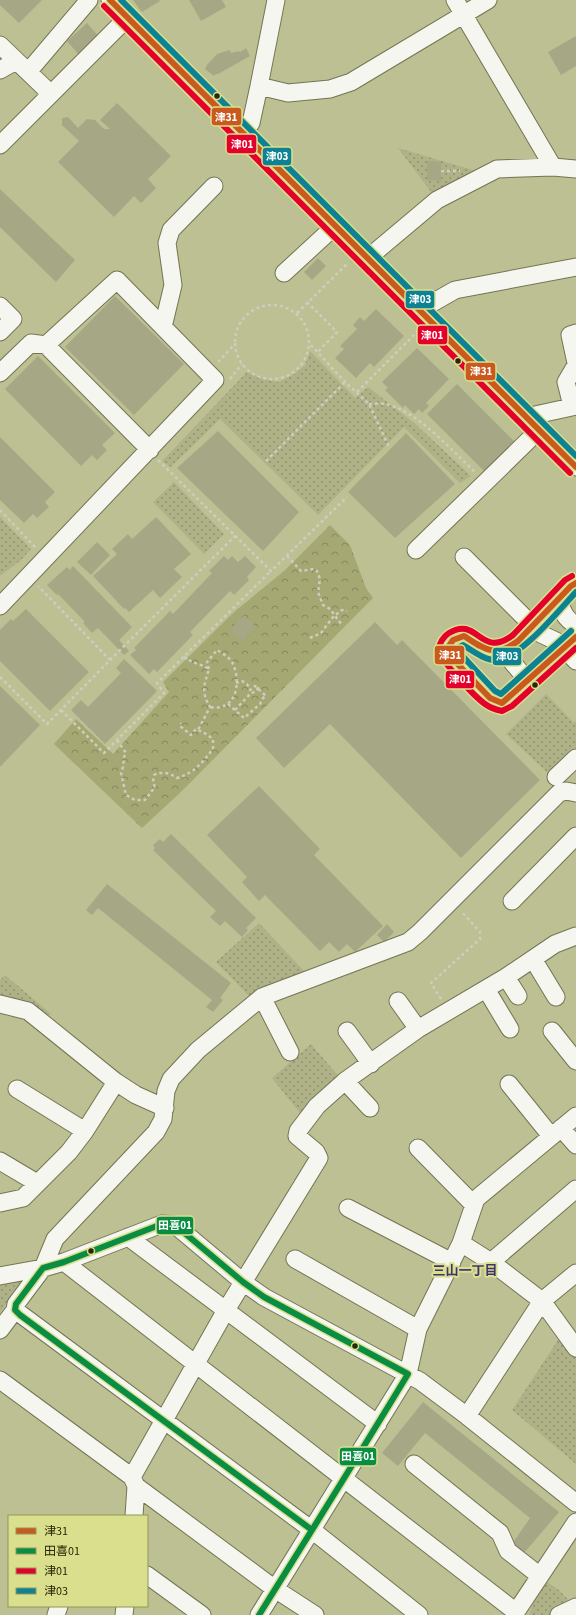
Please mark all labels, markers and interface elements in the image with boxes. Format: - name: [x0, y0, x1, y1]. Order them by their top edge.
- unlabelled marker: [212, 91, 222, 101]
- line badge: 津31: [211, 107, 242, 126]
- text: 津31: [215, 110, 237, 125]
- line badge: 津01: [226, 134, 257, 154]
- text: 津01: [231, 137, 253, 152]
- line badge: 津03: [262, 147, 292, 166]
- text: 津03: [266, 149, 288, 164]
- line badge: 津03: [405, 290, 435, 309]
- text: 津03: [409, 292, 431, 307]
- line badge: 津01: [417, 325, 448, 345]
- text: 津01: [421, 328, 443, 343]
- unlabelled marker: [453, 356, 463, 366]
- line badge: 津31: [465, 362, 496, 381]
- text: 津31: [470, 364, 492, 379]
- line badge: 津31: [434, 645, 465, 665]
- line badge: 津03: [492, 647, 522, 666]
- text: 津31: [439, 648, 461, 663]
- text: 津03: [496, 649, 518, 664]
- line badge: 津01: [445, 670, 475, 689]
- text: 津01: [449, 672, 471, 687]
- unlabelled marker: [530, 680, 540, 690]
- line badge: 田喜01: [156, 1216, 194, 1235]
- text: 田喜01: [158, 1218, 192, 1233]
- unlabelled marker: [86, 1246, 96, 1256]
- district label: 三山一丁目: [432, 1262, 498, 1280]
- unlabelled marker: [350, 1341, 360, 1351]
- line badge: 田喜01: [339, 1447, 377, 1466]
- text: 田喜01: [341, 1449, 375, 1464]
- legend: [8, 1515, 148, 1607]
- text: 津31: [44, 1523, 68, 1540]
- text: 田喜01: [44, 1543, 80, 1560]
- text: 津01: [44, 1563, 68, 1580]
- text: 津03: [44, 1583, 68, 1600]

